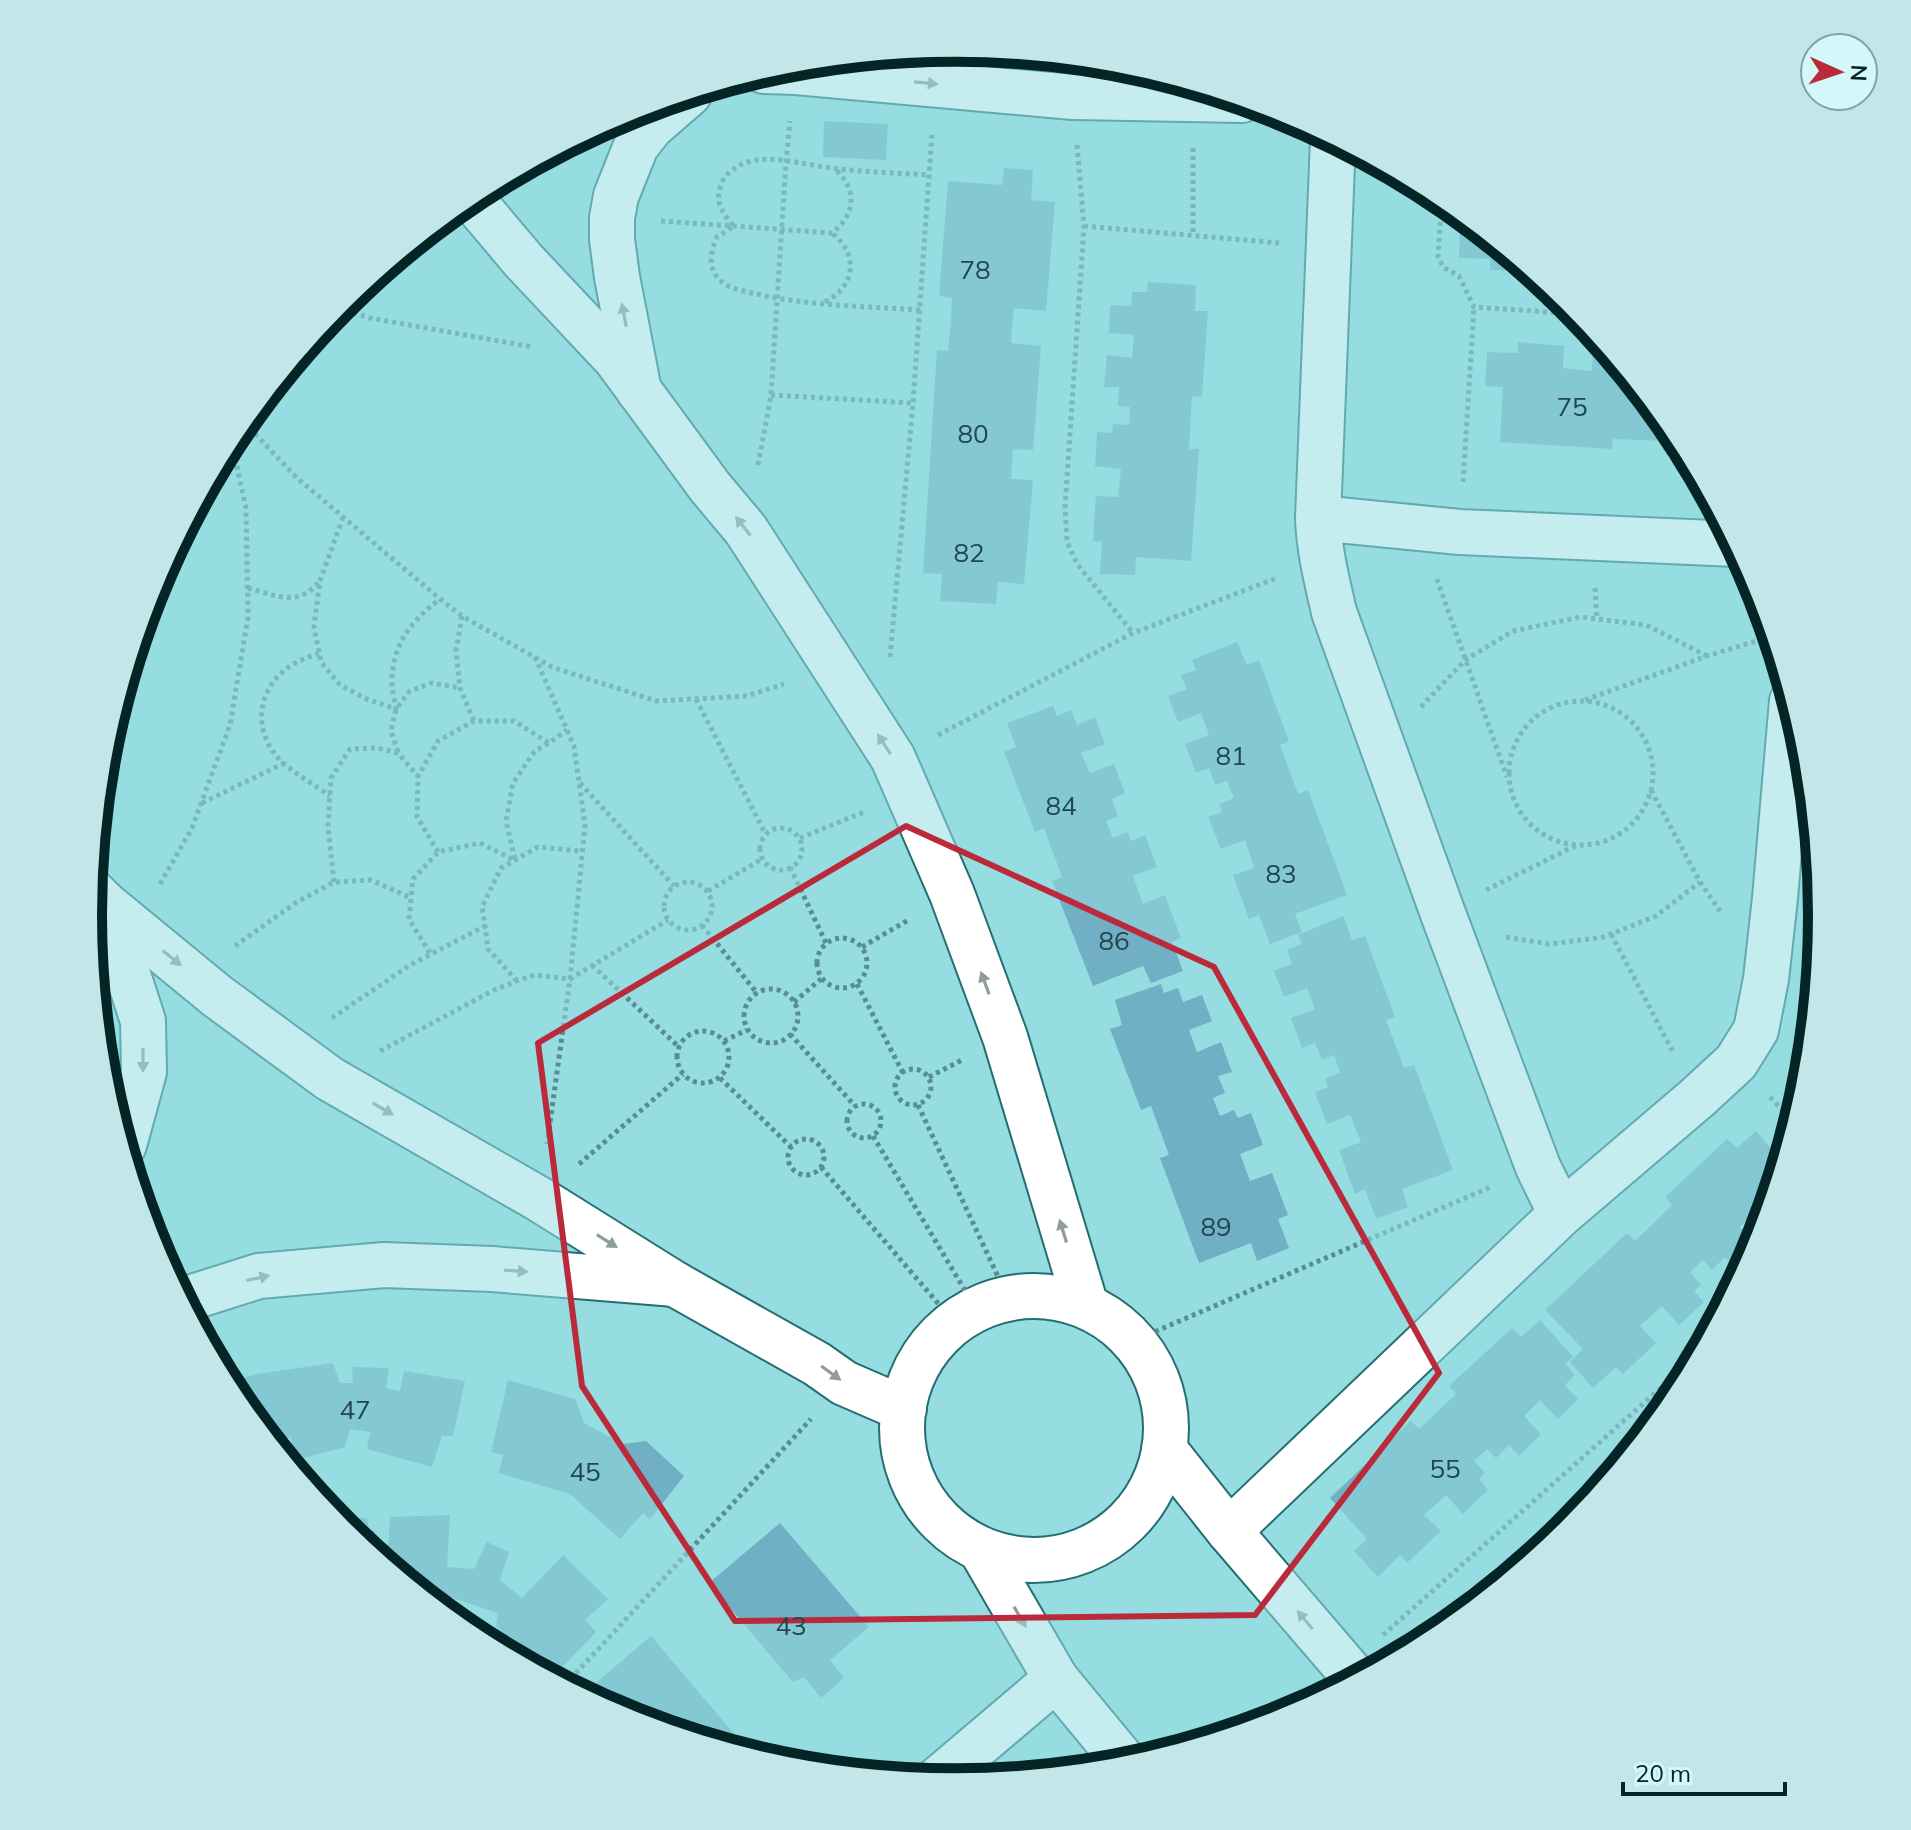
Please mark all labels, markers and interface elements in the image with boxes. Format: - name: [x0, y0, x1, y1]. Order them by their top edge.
- north arrow: [1799, 32, 1879, 112]
- text: N: [1845, 64, 1873, 82]
- one-way arrow: [914, 77, 939, 90]
- house number: 78: [959, 253, 991, 286]
- one-way arrow: [618, 302, 630, 327]
- house number: 75: [1556, 390, 1588, 423]
- house number: 80: [957, 417, 989, 450]
- one-way arrow: [735, 516, 751, 536]
- house number: 82: [953, 536, 985, 569]
- one-way arrow: [878, 733, 892, 755]
- house number: 81: [1215, 739, 1247, 772]
- house number: 84: [1045, 789, 1077, 822]
- house number: 83: [1265, 857, 1297, 890]
- house number: 86: [1098, 924, 1130, 957]
- one-way arrow: [162, 949, 182, 966]
- one-way arrow: [978, 971, 991, 995]
- one-way arrow: [137, 1048, 149, 1073]
- one-way arrow: [372, 1102, 394, 1116]
- house number: 89: [1200, 1210, 1232, 1243]
- one-way arrow: [1057, 1219, 1069, 1243]
- one-way arrow: [596, 1234, 618, 1248]
- one-way arrow: [504, 1265, 529, 1278]
- one-way arrow: [245, 1271, 270, 1284]
- one-way arrow: [820, 1365, 841, 1380]
- house number: 47: [339, 1393, 371, 1426]
- house number: 55: [1429, 1452, 1461, 1485]
- house number: 45: [569, 1455, 601, 1488]
- one-way arrow: [1013, 1606, 1027, 1628]
- house number: 43: [775, 1609, 807, 1642]
- one-way arrow: [1297, 1610, 1314, 1630]
- scale bar: [1623, 1746, 1785, 1796]
- text: 20 m: [1635, 1758, 1691, 1788]

